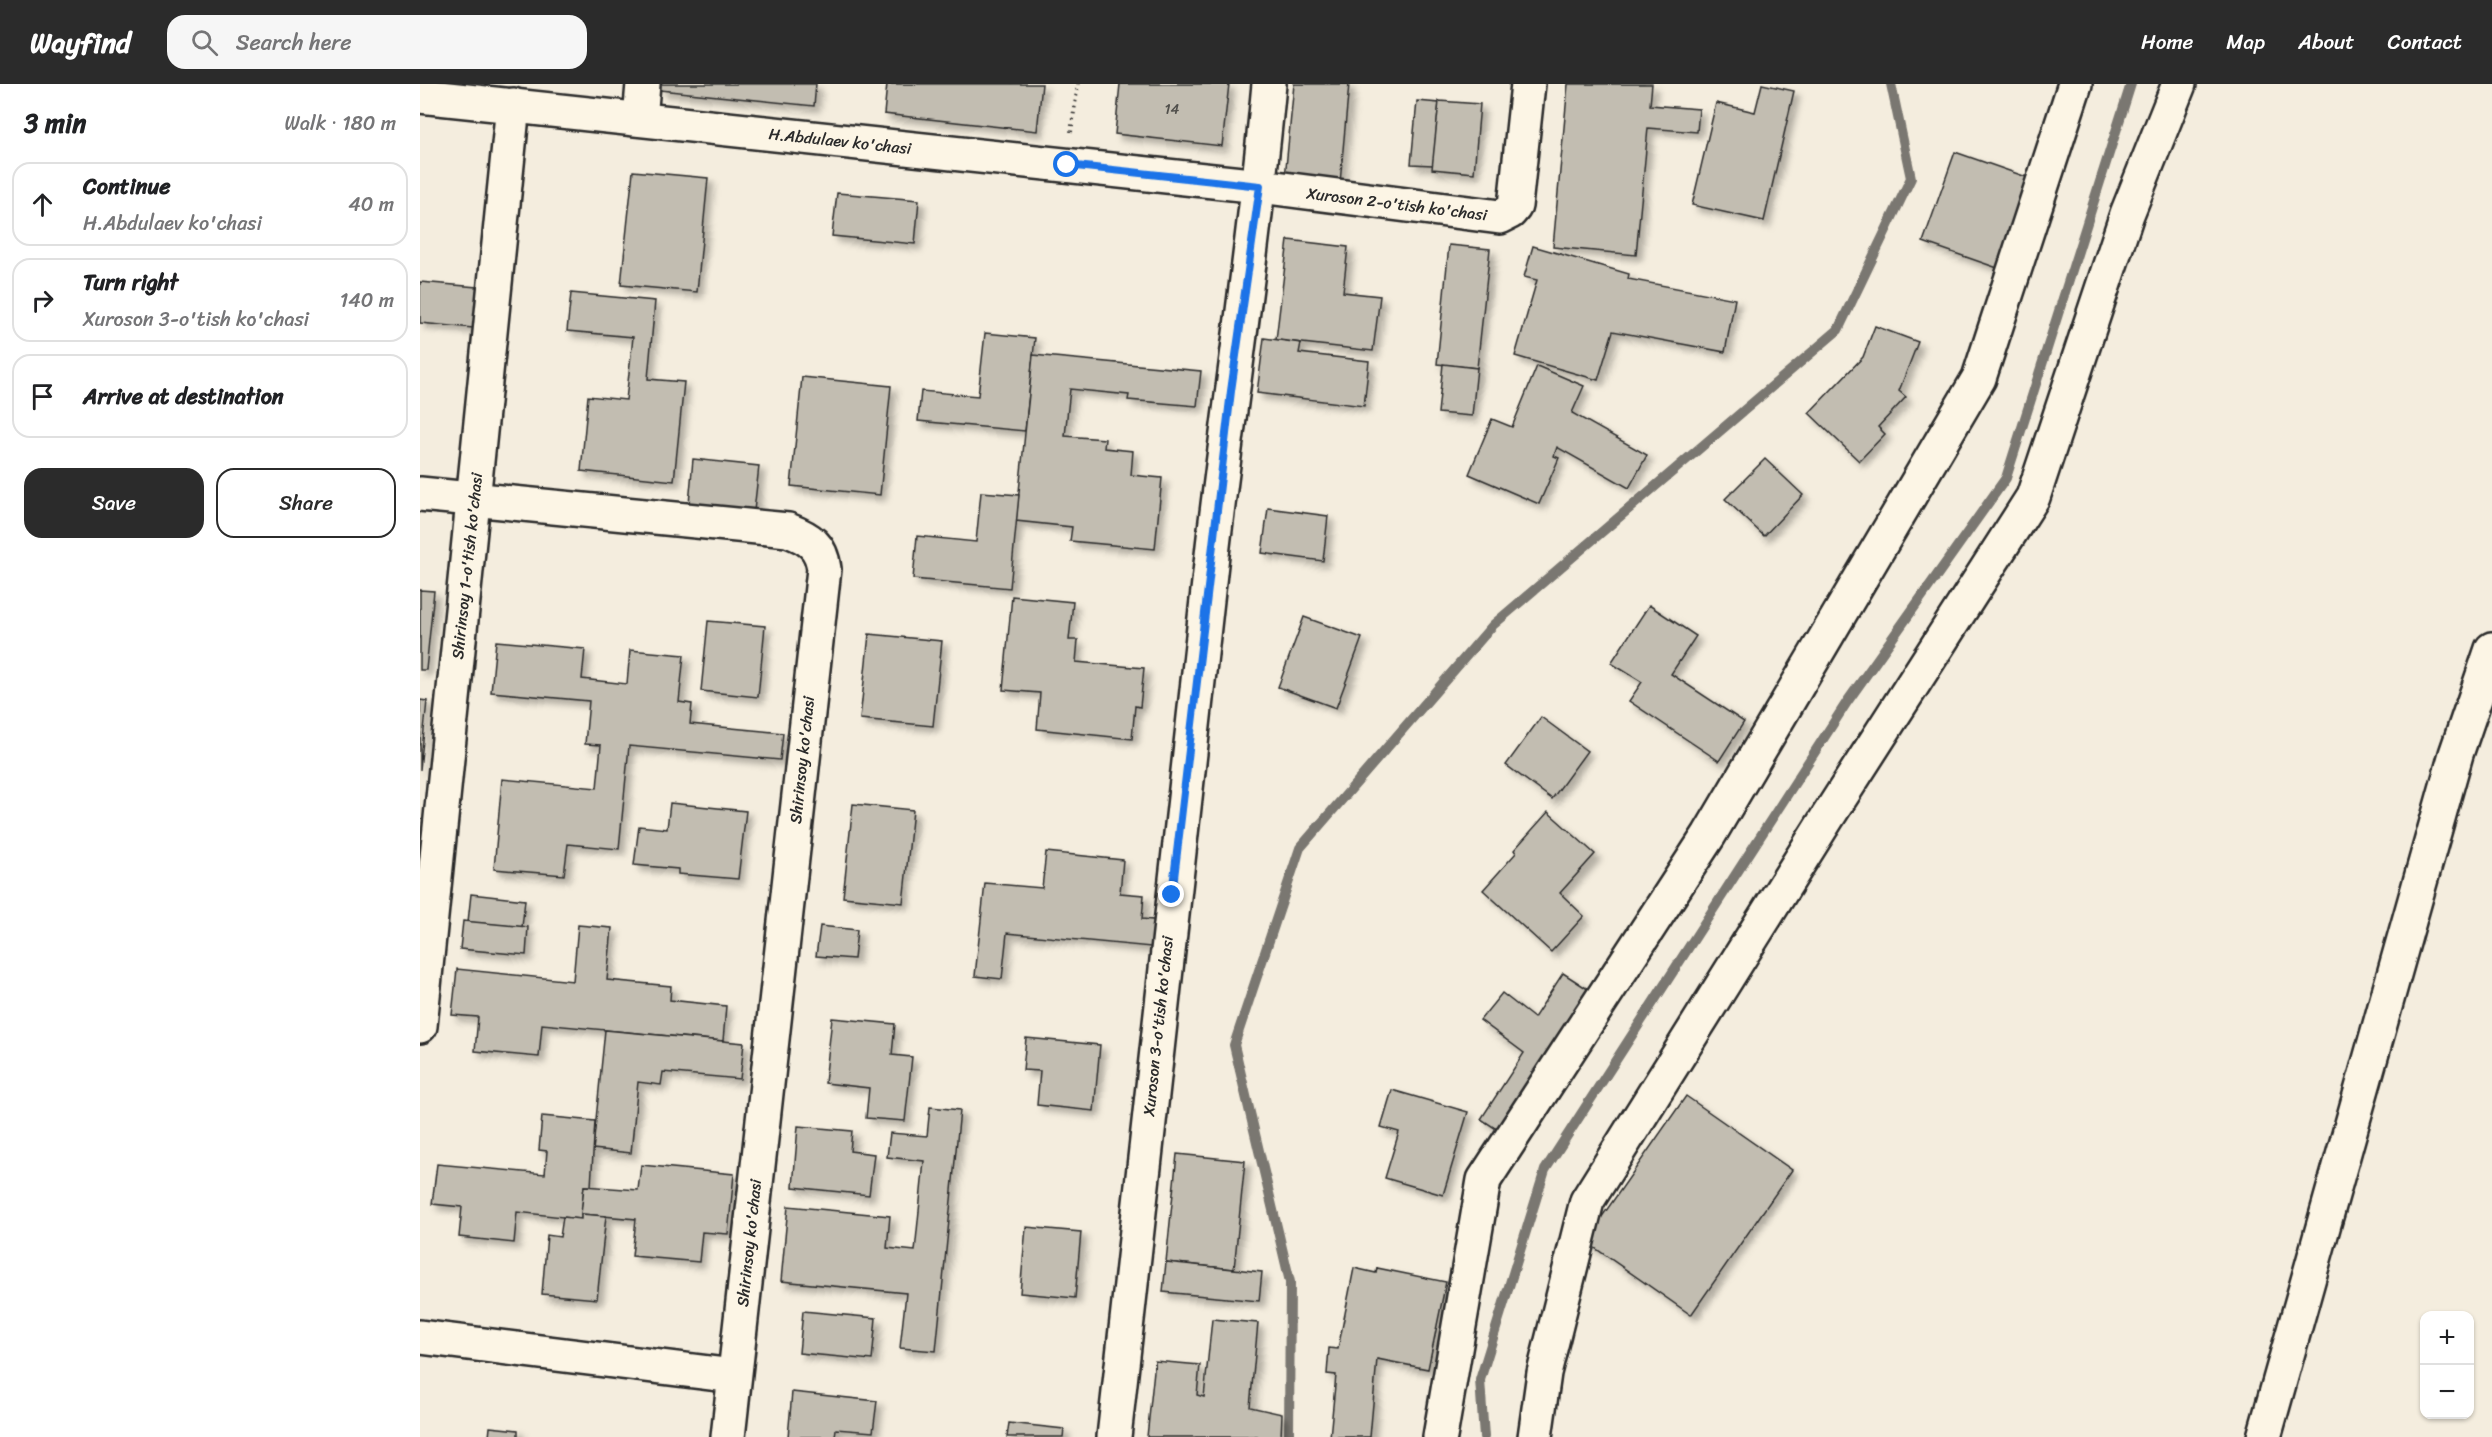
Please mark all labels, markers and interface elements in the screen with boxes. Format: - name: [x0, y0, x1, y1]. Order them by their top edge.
- search box: [167, 15, 587, 69]
- text: Wayfind: [30, 18, 131, 67]
- text: Search here: [236, 23, 352, 62]
- text: Home: [2141, 23, 2193, 61]
- text: Map: [2226, 23, 2265, 61]
- text: About: [2298, 23, 2355, 61]
- text: Contact: [2388, 23, 2462, 61]
- icon: search: [188, 26, 221, 59]
- house number: 14: [1165, 97, 1180, 122]
- text: 3 min: [24, 100, 86, 146]
- text: Walk · 180 m: [285, 106, 396, 141]
- street label: H.Abdulaev ko'chasi: [767, 119, 913, 163]
- route start: [1053, 151, 1079, 177]
- text: Continue: [83, 167, 171, 206]
- street label: Xuroson 2-o'tish ko'chasi: [1304, 178, 1489, 230]
- text: 40 m: [348, 187, 394, 222]
- icon: ahead: [26, 188, 59, 221]
- text: H.Abdulaev ko'chasi: [83, 206, 262, 241]
- text: Turn right: [83, 263, 178, 302]
- text: 140 m: [340, 283, 394, 318]
- icon: right: [26, 284, 59, 317]
- text: Xuroson 3-o'tish ko'chasi: [83, 302, 309, 337]
- text: Arrive at destination: [83, 377, 284, 416]
- icon: arrive: [26, 380, 59, 413]
- button: Save: [24, 468, 204, 538]
- button: Share: [216, 468, 396, 538]
- street label: Shirinsoy 1-o'tish ko'chasi: [443, 471, 491, 661]
- street label: Shirinsoy ko'chasi: [781, 694, 823, 825]
- route end: [1158, 881, 1184, 907]
- street label: Xuroson 3-o'tish ko'chasi: [1134, 934, 1182, 1118]
- street label: Shirinsoy ko'chasi: [728, 1177, 770, 1308]
- map controls: [2420, 1311, 2474, 1419]
- button: +: [2420, 1311, 2474, 1365]
- button: −: [2420, 1365, 2474, 1419]

